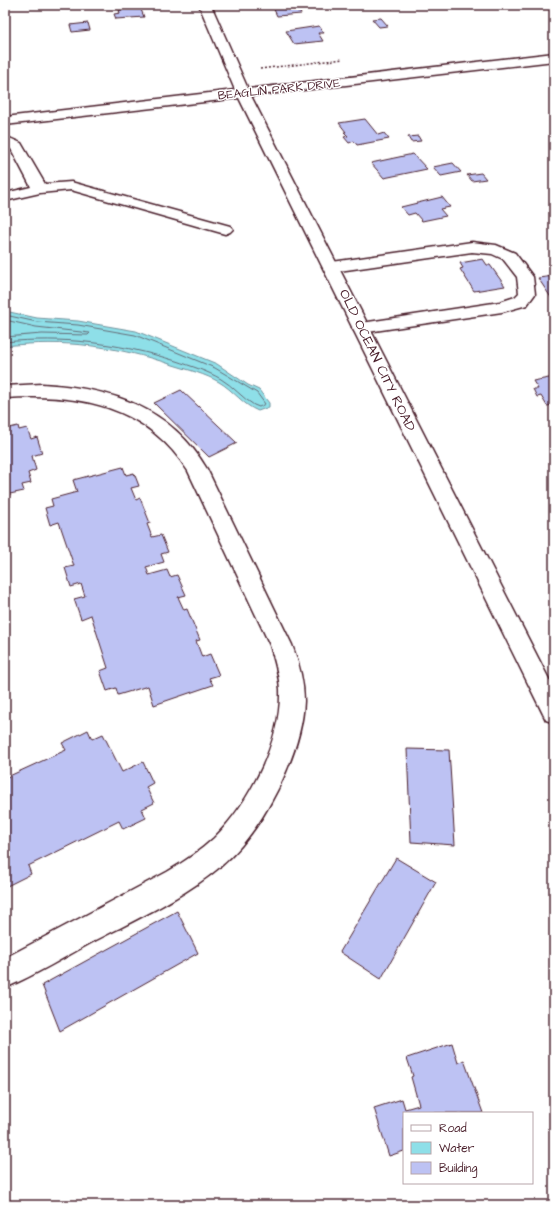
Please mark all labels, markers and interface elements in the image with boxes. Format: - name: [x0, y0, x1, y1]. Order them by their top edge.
- street label: BEAGLIN PARK DRIVE: [217, 75, 341, 104]
- street label: OLD OCEAN CITY ROAD: [334, 286, 420, 435]
- legend: [403, 1112, 533, 1184]
- text: Road: [439, 1120, 467, 1137]
- text: Water: [439, 1140, 475, 1157]
- text: Building: [439, 1160, 477, 1178]

